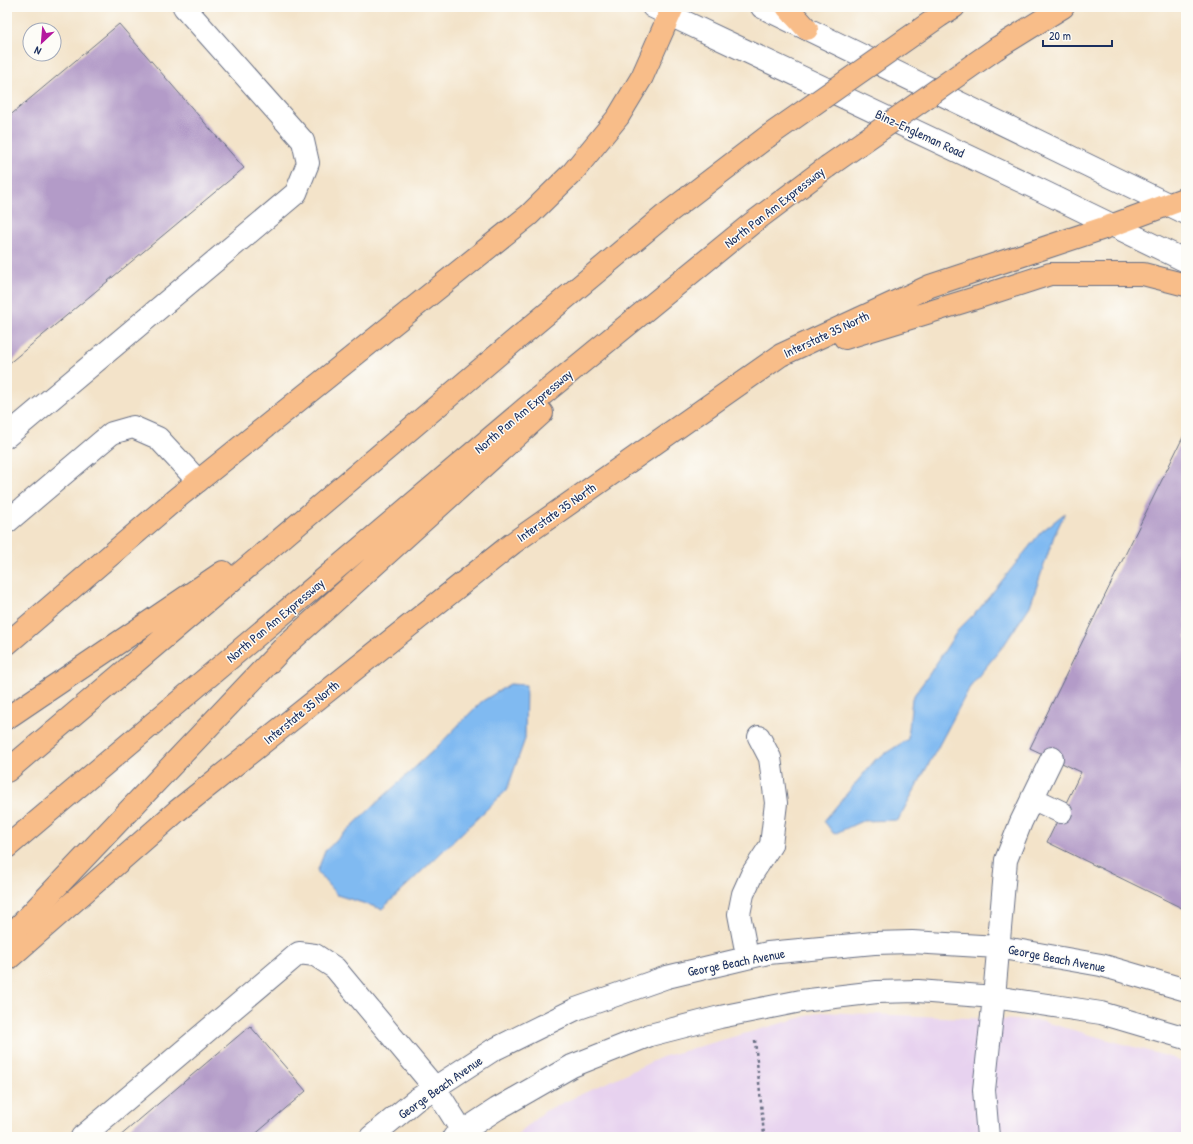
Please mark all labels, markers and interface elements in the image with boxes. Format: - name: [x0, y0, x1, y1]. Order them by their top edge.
- north arrow: [22, 22, 62, 62]
- scale bar: [1043, 22, 1112, 48]
- text: 20 m: [1049, 27, 1071, 44]
- text: N: [32, 43, 43, 59]
- street label: Binz-Engleman Road: [873, 104, 967, 162]
- street label: North Pan Am Expressway: [720, 162, 828, 252]
- street label: Interstate 35 North: [780, 306, 872, 362]
- street label: North Pan Am Expressway: [470, 364, 576, 457]
- street label: Interstate 35 North: [513, 478, 599, 546]
- street label: North Pan Am Expressway: [222, 573, 328, 666]
- street label: Interstate 35 North: [260, 676, 343, 748]
- street label: George Beach Avenue: [1007, 940, 1107, 976]
- street label: George Beach Avenue: [686, 944, 786, 980]
- street label: George Beach Avenue: [394, 1051, 486, 1123]

